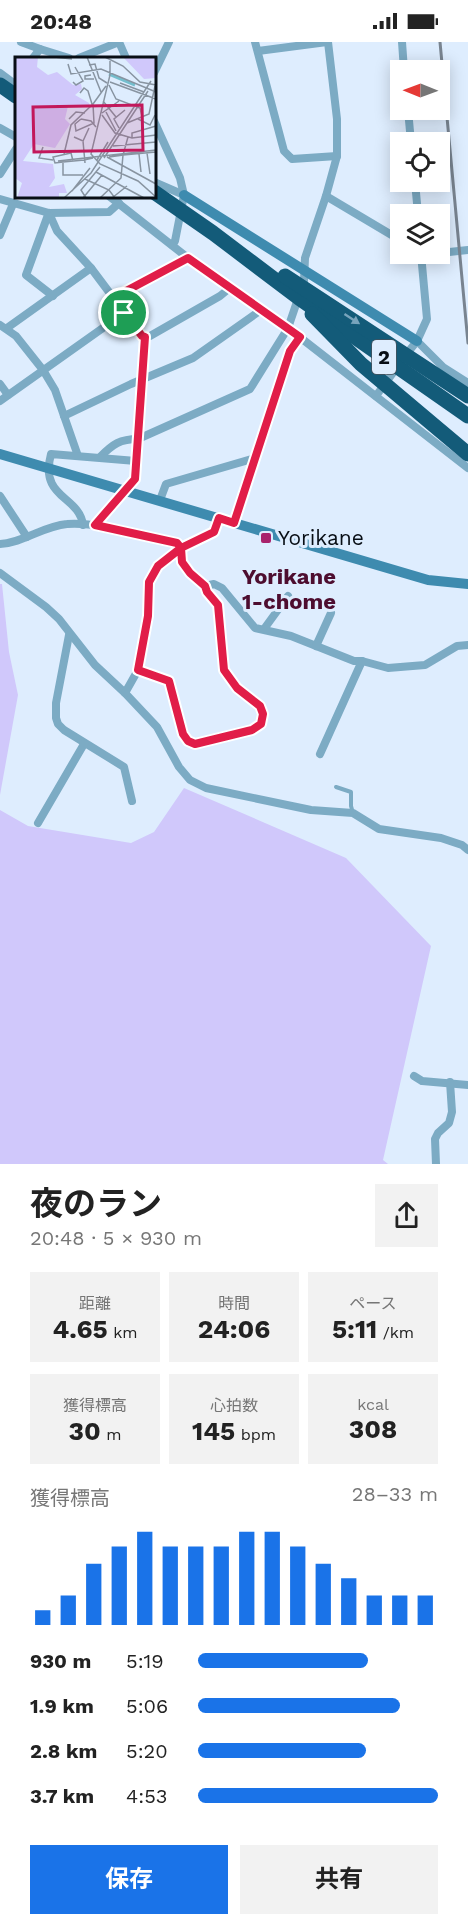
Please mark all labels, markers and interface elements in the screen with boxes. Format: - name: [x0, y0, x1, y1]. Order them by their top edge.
- text: 20:48: [30, 9, 92, 34]
- inset map: [15, 57, 156, 198]
- north arrow: [390, 60, 450, 120]
- map controls: [390, 60, 450, 264]
- button: locate: [390, 132, 450, 192]
- button: layers: [390, 204, 450, 264]
- pin: [98, 287, 149, 338]
- icon: arrive: [107, 296, 140, 329]
- one-way arrow: [343, 313, 359, 325]
- road number: 2: [372, 340, 396, 374]
- place label: Yorikane: [278, 525, 364, 550]
- marker: Yorikane: [259, 531, 273, 545]
- district label: Yorikane 1-chome: [242, 564, 336, 614]
- text: 夜のラン: [30, 1184, 162, 1223]
- button: share: [375, 1184, 438, 1247]
- text: 20:48 · 5 × 930 m: [30, 1226, 202, 1250]
- text: 距離: [79, 1294, 111, 1313]
- text: 時間: [218, 1294, 250, 1313]
- text: ペース: [349, 1294, 397, 1313]
- text: 4.65: [52, 1314, 108, 1344]
- text: 24:06: [198, 1314, 270, 1344]
- text: 5:11: [332, 1314, 377, 1344]
- text: km: [108, 1323, 138, 1342]
- text: /km: [377, 1323, 414, 1342]
- text: kcal: [357, 1395, 389, 1414]
- text: 獲得標高: [63, 1396, 127, 1415]
- text: 心拍数: [210, 1396, 258, 1415]
- text: 308: [349, 1414, 397, 1444]
- text: 30: [69, 1416, 101, 1446]
- text: 145: [192, 1416, 235, 1446]
- text: m: [101, 1425, 121, 1444]
- text: bpm: [235, 1425, 276, 1444]
- text: 28–33 m: [352, 1482, 438, 1506]
- text: 獲得標高: [30, 1486, 110, 1510]
- text: 930 m: [30, 1649, 91, 1673]
- text: 5:19: [126, 1649, 164, 1673]
- text: 1.9 km: [30, 1694, 94, 1718]
- text: 5:06: [126, 1694, 168, 1718]
- text: 2.8 km: [30, 1739, 97, 1763]
- text: 5:20: [126, 1739, 168, 1763]
- text: 3.7 km: [30, 1784, 94, 1808]
- text: 4:53: [126, 1784, 167, 1808]
- button: 保存: [30, 1845, 228, 1914]
- button: 共有: [240, 1845, 438, 1914]

